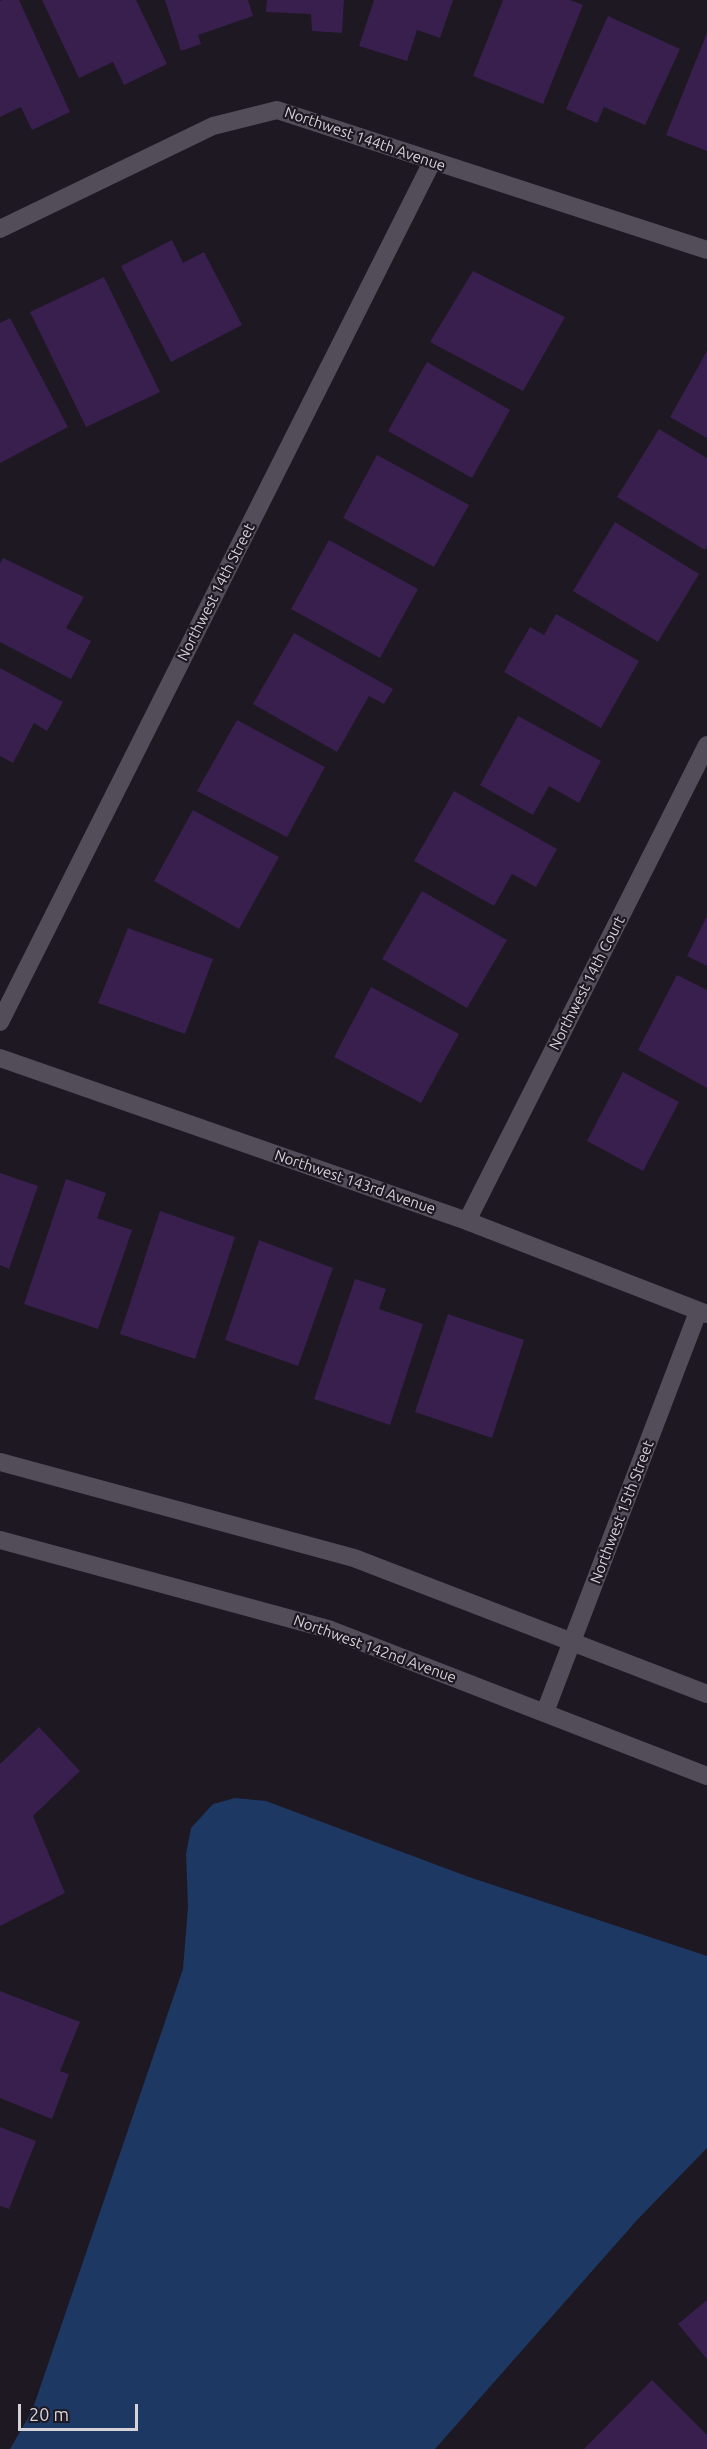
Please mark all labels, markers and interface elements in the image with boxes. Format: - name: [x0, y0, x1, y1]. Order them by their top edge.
- street label: Northwest 144th Avenue: [282, 103, 448, 175]
- street label: Northwest 14th Street: [173, 520, 259, 664]
- street label: Northwest 14th Court: [545, 913, 629, 1053]
- street label: Northwest 143rd Avenue: [272, 1146, 438, 1218]
- street label: Northwest 15th Street: [586, 1438, 658, 1586]
- street label: Northwest 142nd Avenue: [291, 1611, 459, 1687]
- scale bar: [21, 2392, 141, 2430]
- text: 20 m: [29, 2404, 69, 2424]

